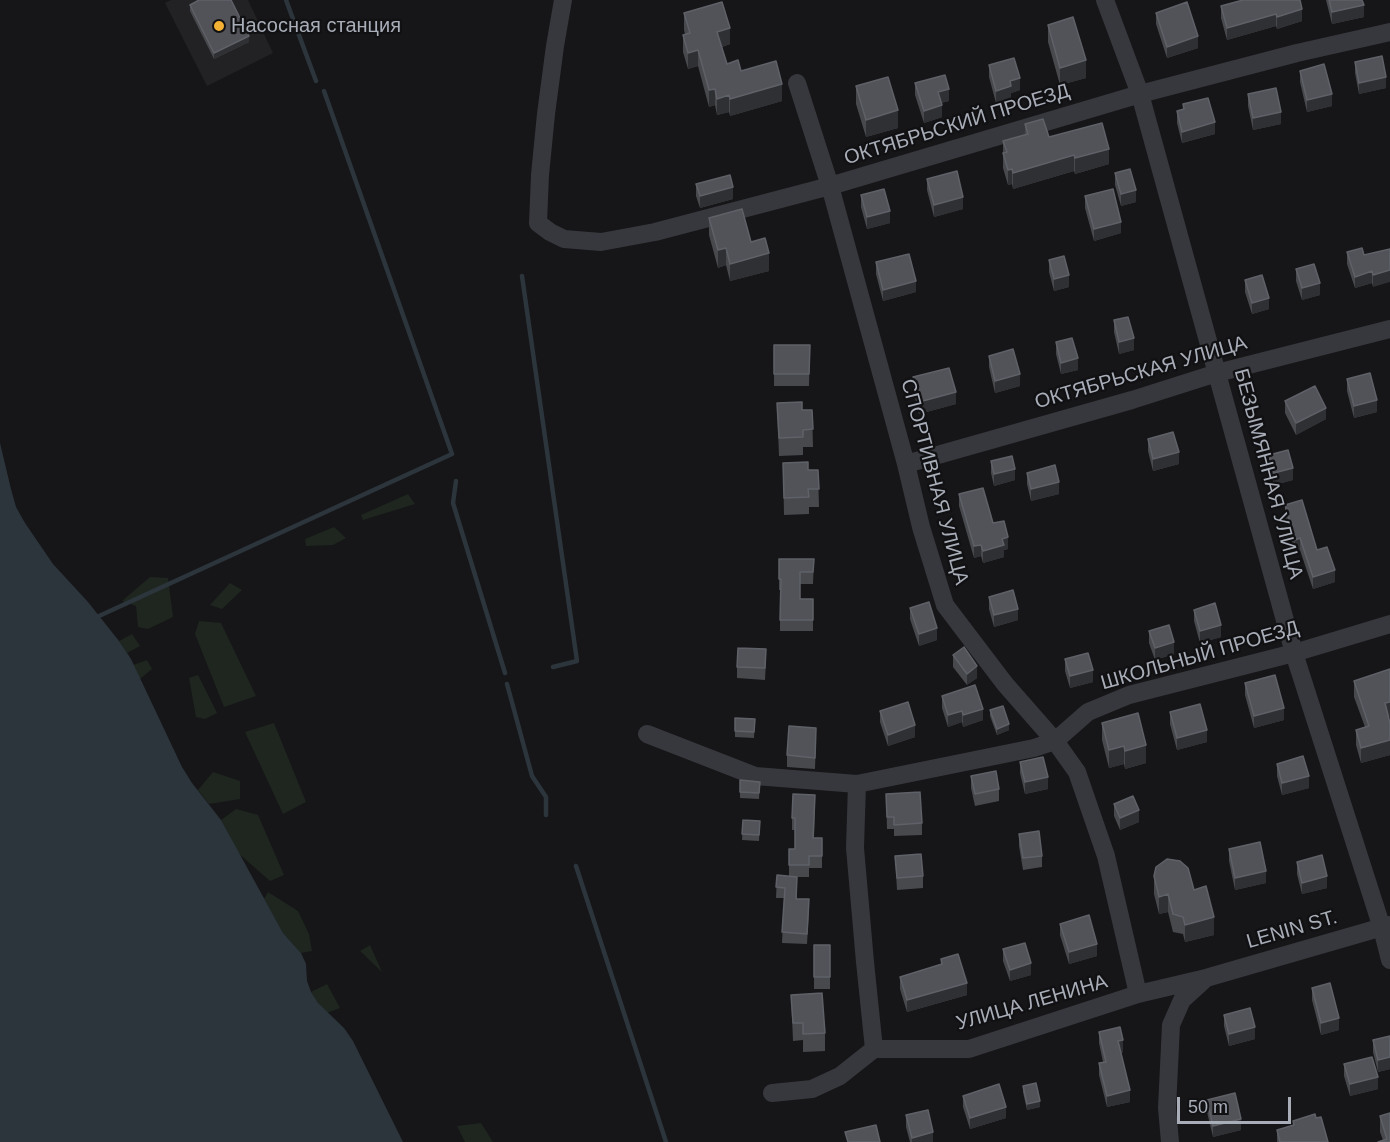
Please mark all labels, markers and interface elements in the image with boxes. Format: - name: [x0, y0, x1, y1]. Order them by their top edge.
- place label: Насосная станция: [231, 14, 401, 38]
- marker: Насосная станция: [212, 19, 226, 33]
- street label: ОКТЯБРЬСКИЙ ПРОЕЗД: [841, 79, 1073, 171]
- street label: ОКТЯБРЬСКАЯ УЛИЦА: [1032, 331, 1250, 415]
- street label: БЕЗЫМЯННАЯ УЛИЦА: [1228, 366, 1308, 582]
- street label: СПОРТИВНАЯ УЛИЦА: [895, 376, 973, 588]
- street label: ШКОЛЬНЫЙ ПРОЕЗД: [1098, 616, 1302, 696]
- street label: LENIN ST.: [1244, 906, 1340, 954]
- street label: УЛИЦА ЛЕНИНА: [954, 970, 1110, 1036]
- scale bar: [1180, 1085, 1294, 1123]
- text: 50 m: [1188, 1097, 1228, 1117]

